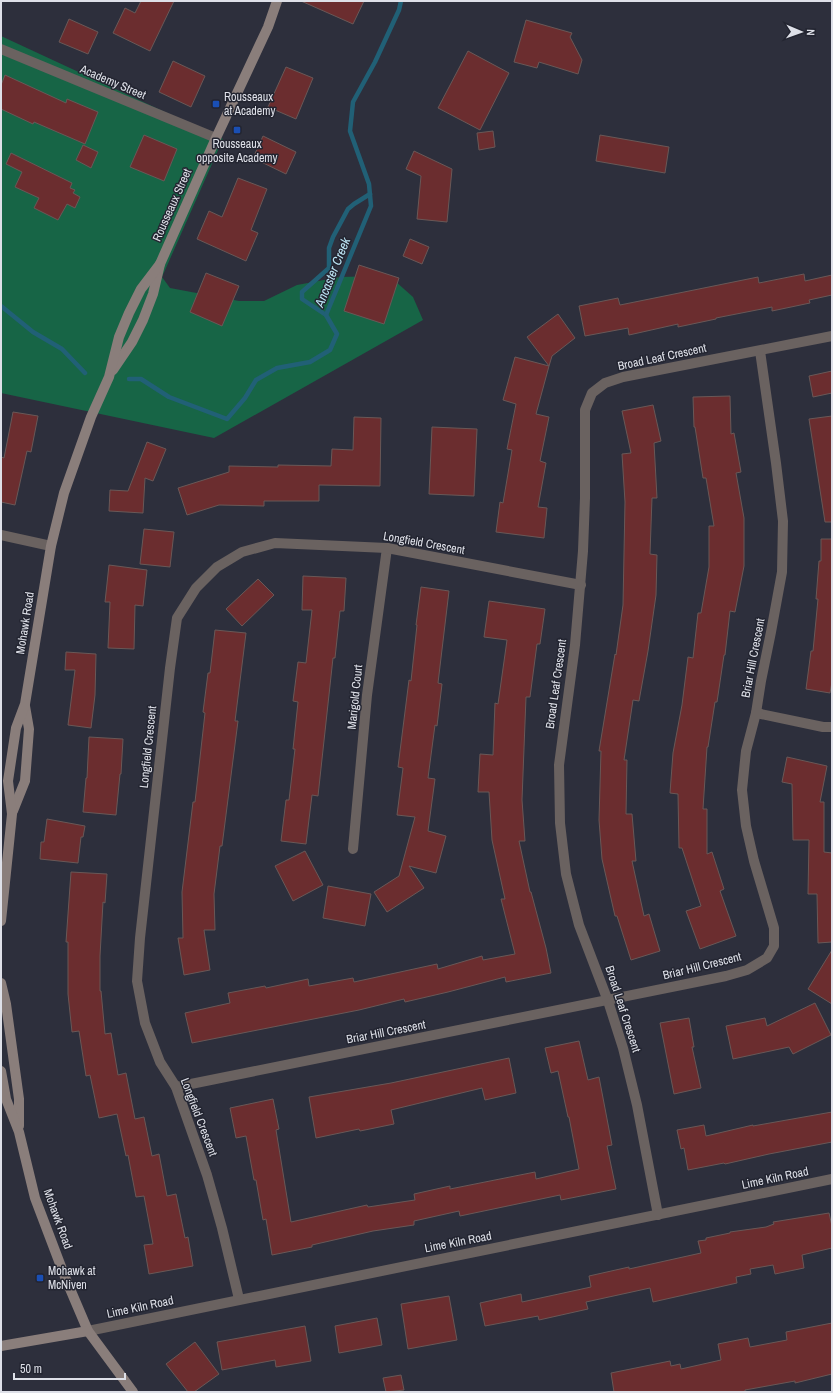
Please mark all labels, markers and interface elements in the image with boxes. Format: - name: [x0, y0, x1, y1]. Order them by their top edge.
- north arrow: [781, 12, 821, 52]
- text: N: [804, 29, 818, 36]
- street label: Academy Street: [77, 61, 149, 103]
- place label: Rousseaux at Academy: [224, 89, 276, 119]
- marker: Rousseaux at Academy: [211, 99, 221, 109]
- marker: Rousseaux opposite Academy: [232, 125, 242, 135]
- place label: Rousseaux opposite Academy: [197, 136, 278, 166]
- street label: Rousseaux Street: [149, 166, 195, 244]
- water label: Ancaster Creek: [310, 234, 354, 310]
- street label: Broad Leaf Crescent: [616, 340, 708, 374]
- street label: Longfield Crescent: [382, 528, 466, 558]
- street label: Mohawk Road: [12, 591, 38, 655]
- street label: Briar Hill Crescent: [737, 617, 769, 699]
- street label: Broad Leaf Crescent: [542, 638, 570, 730]
- street label: Marigold Court: [344, 664, 366, 730]
- street label: Longfield Crescent: [136, 705, 160, 789]
- street label: Briar Hill Crescent: [661, 948, 743, 983]
- street label: Broad Leaf Crescent: [601, 964, 645, 1055]
- street label: Briar Hill Crescent: [345, 1016, 427, 1048]
- street label: Longfield Crescent: [177, 1076, 221, 1159]
- street label: Lime Kiln Road: [740, 1163, 810, 1193]
- street label: Mohawk Road: [40, 1187, 76, 1251]
- street label: Lime Kiln Road: [423, 1228, 493, 1256]
- place label: Mohawk at McNiven: [48, 1263, 96, 1293]
- marker: Mohawk at McNiven: [35, 1273, 45, 1283]
- street label: Lime Kiln Road: [105, 1292, 175, 1322]
- scale bar: [14, 1355, 125, 1381]
- text: 50 m: [20, 1361, 42, 1377]

